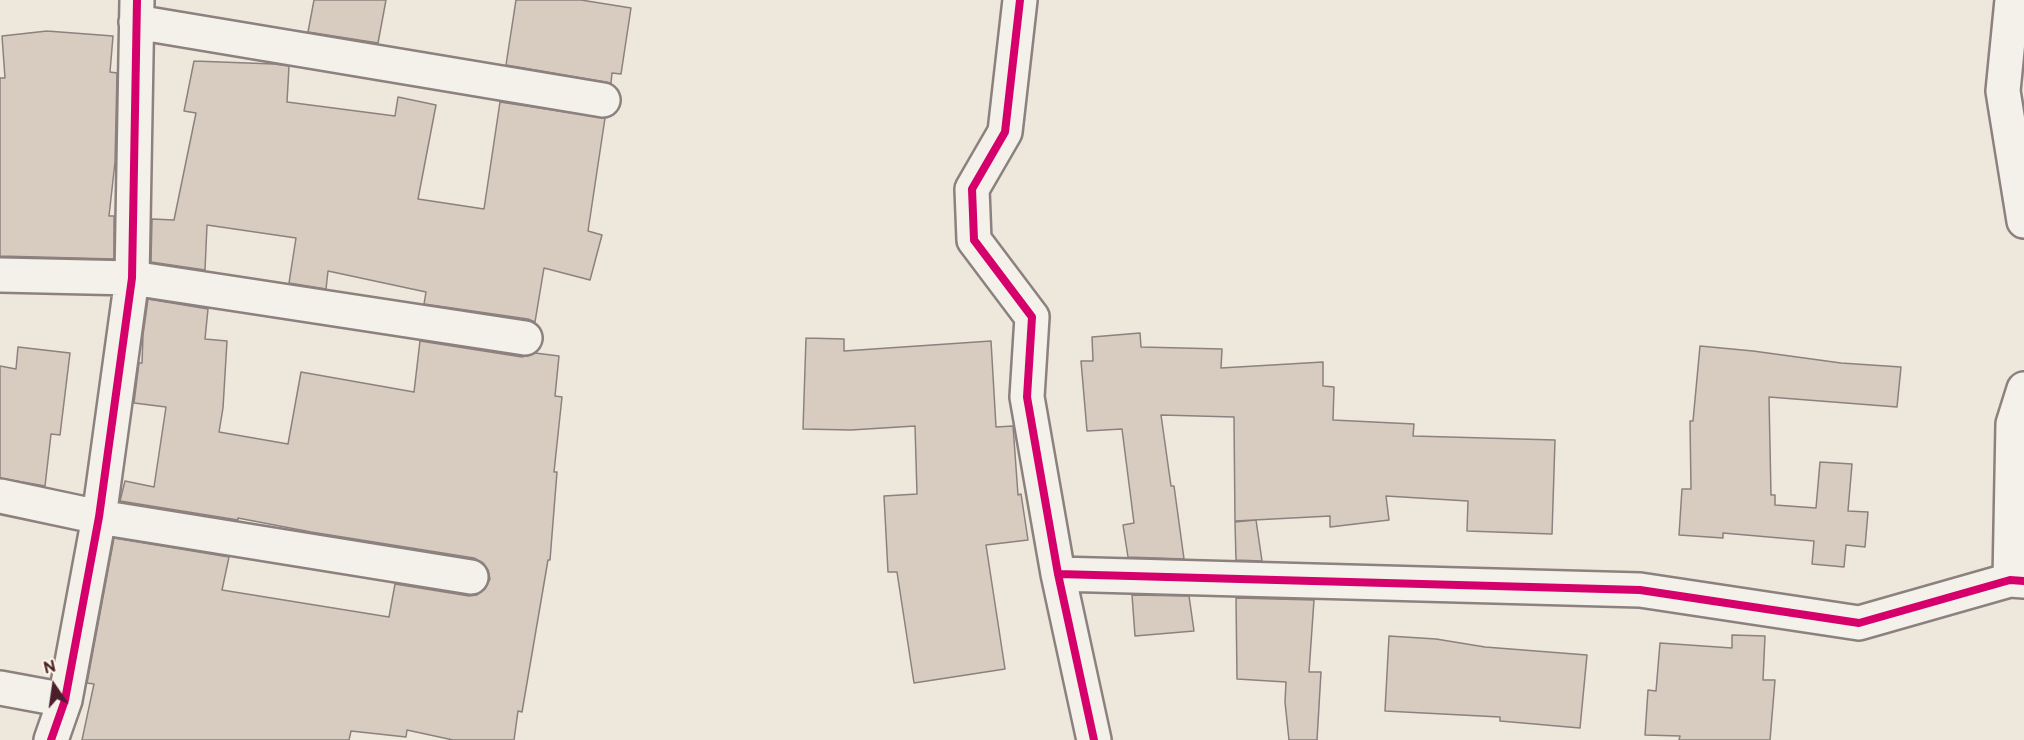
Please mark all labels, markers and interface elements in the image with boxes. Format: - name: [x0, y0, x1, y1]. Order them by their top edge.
- north arrow: [24, 656, 84, 716]
- text: N: [42, 657, 58, 679]

